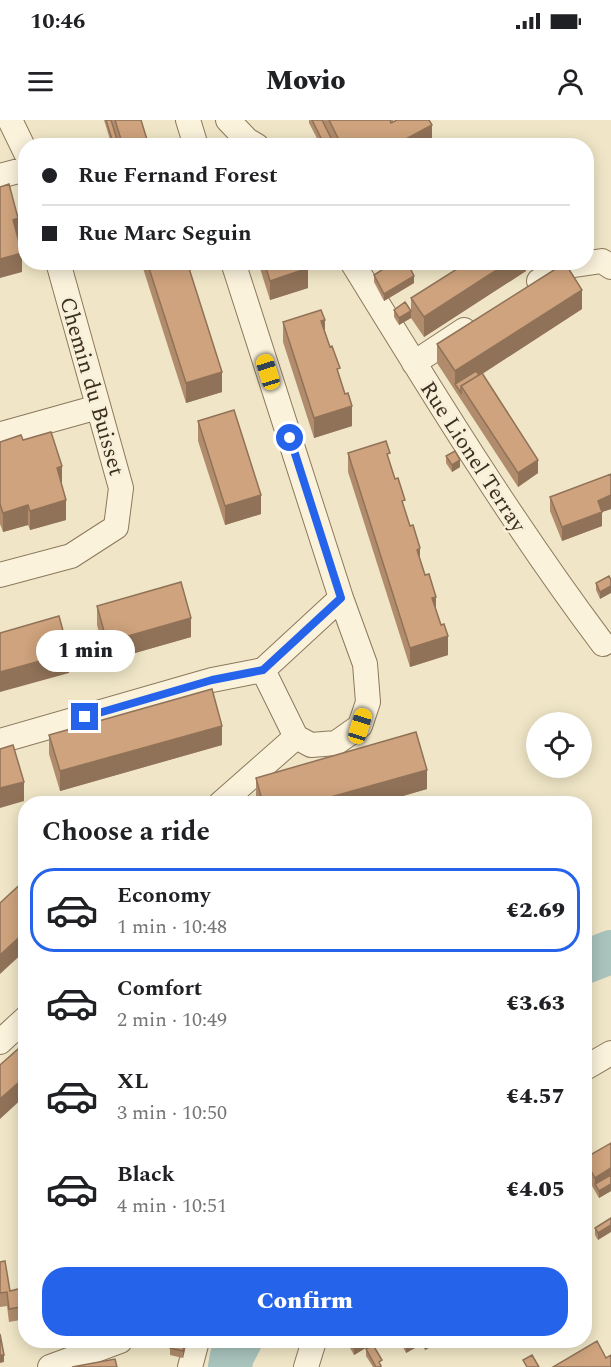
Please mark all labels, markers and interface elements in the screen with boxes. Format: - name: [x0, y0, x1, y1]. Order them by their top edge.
- text: 10:46: [30, 5, 85, 38]
- text: Movio: [266, 60, 345, 102]
- icon: menu: [24, 65, 57, 98]
- icon: person: [554, 65, 587, 98]
- text: Rue Fernand Forest: [78, 159, 278, 192]
- text: Rue Marc Seguin: [78, 217, 252, 250]
- street label: Chemin du Buisset: [50, 293, 133, 480]
- car: [254, 352, 282, 392]
- street label: Rue Lionel Terray: [411, 375, 535, 540]
- route start: [276, 424, 303, 451]
- callout: 1 min: [36, 630, 134, 672]
- text: 1 min: [58, 636, 113, 666]
- route end: [71, 703, 98, 730]
- car: [346, 706, 374, 746]
- map controls: [526, 712, 592, 778]
- button: locate: [526, 712, 592, 778]
- text: Choose a ride: [42, 811, 210, 853]
- text: Economy: [117, 879, 210, 912]
- icon: car: [45, 883, 99, 937]
- text: €2.69: [506, 894, 565, 927]
- text: 1 min · 10:48: [117, 912, 227, 942]
- text: Comfort: [117, 972, 202, 1005]
- icon: car: [45, 976, 99, 1030]
- text: €3.63: [506, 987, 565, 1020]
- text: 2 min · 10:49: [117, 1005, 227, 1035]
- text: XL: [117, 1065, 148, 1098]
- icon: car: [45, 1069, 99, 1123]
- text: €4.57: [506, 1080, 565, 1113]
- text: 3 min · 10:50: [117, 1098, 227, 1128]
- text: Black: [117, 1158, 175, 1191]
- icon: car: [45, 1162, 99, 1216]
- text: €4.05: [506, 1173, 565, 1206]
- text: 4 min · 10:51: [117, 1191, 227, 1221]
- button: Confirm: [42, 1267, 568, 1336]

